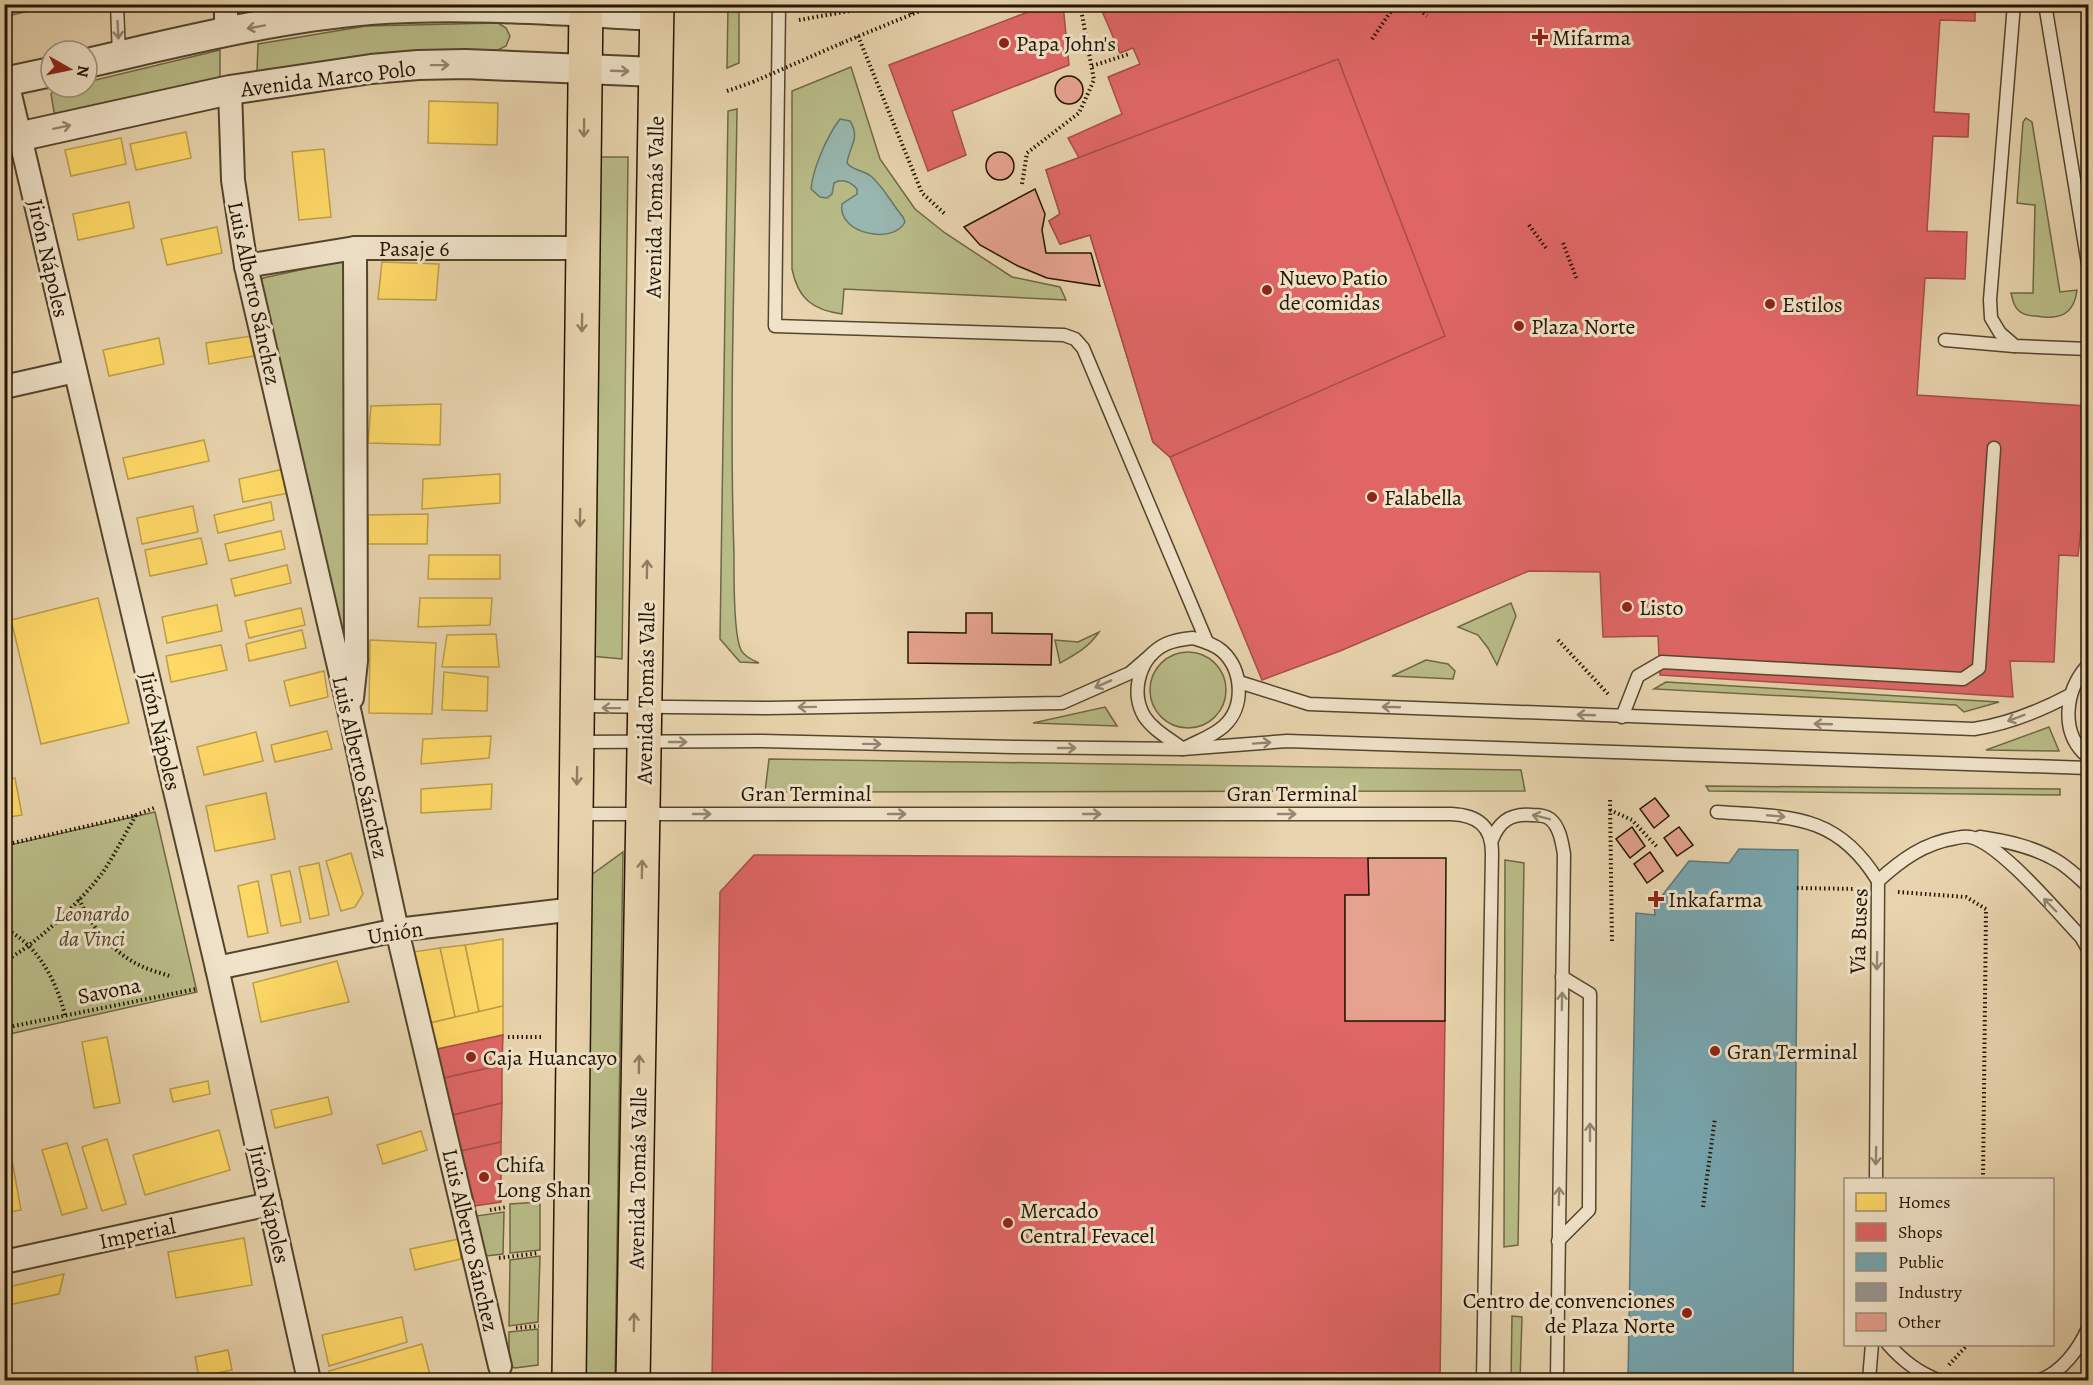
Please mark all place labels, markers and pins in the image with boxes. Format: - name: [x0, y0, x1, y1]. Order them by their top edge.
- place label: Mifarma: [1552, 23, 1632, 53]
- place label: Papa John's: [1016, 29, 1116, 59]
- marker: Mifarma: [1533, 30, 1547, 44]
- marker: Papa John's: [997, 36, 1011, 50]
- place label: Nuevo Patio de comidas: [1279, 263, 1388, 318]
- marker: Nuevo Patio de comidas: [1260, 283, 1274, 297]
- place label: Estilos: [1782, 290, 1842, 320]
- marker: Estilos: [1763, 297, 1777, 311]
- place label: Plaza Norte: [1531, 312, 1635, 342]
- marker: Plaza Norte: [1512, 319, 1526, 333]
- place label: Falabella: [1384, 483, 1463, 513]
- marker: Falabella: [1365, 490, 1379, 504]
- place label: Listo: [1639, 593, 1683, 623]
- marker: Listo: [1620, 600, 1634, 614]
- place label: Inkafarma: [1668, 885, 1764, 915]
- marker: Inkafarma: [1649, 892, 1663, 906]
- place label: Gran Terminal: [1727, 1037, 1857, 1067]
- place label: Caja Huancayo: [483, 1043, 617, 1073]
- marker: Gran Terminal: [1708, 1044, 1722, 1058]
- marker: Caja Huancayo: [464, 1050, 478, 1064]
- place label: Chifa Long Shan: [496, 1150, 591, 1205]
- marker: Chifa Long Shan: [477, 1170, 491, 1184]
- place label: Mercado Central Fevacel: [1020, 1196, 1155, 1251]
- marker: Mercado Central Fevacel: [1001, 1216, 1015, 1230]
- place label: Centro de convenciones de Plaza Norte: [1463, 1286, 1675, 1341]
- marker: Centro de convenciones de Plaza Norte: [1680, 1306, 1694, 1320]

